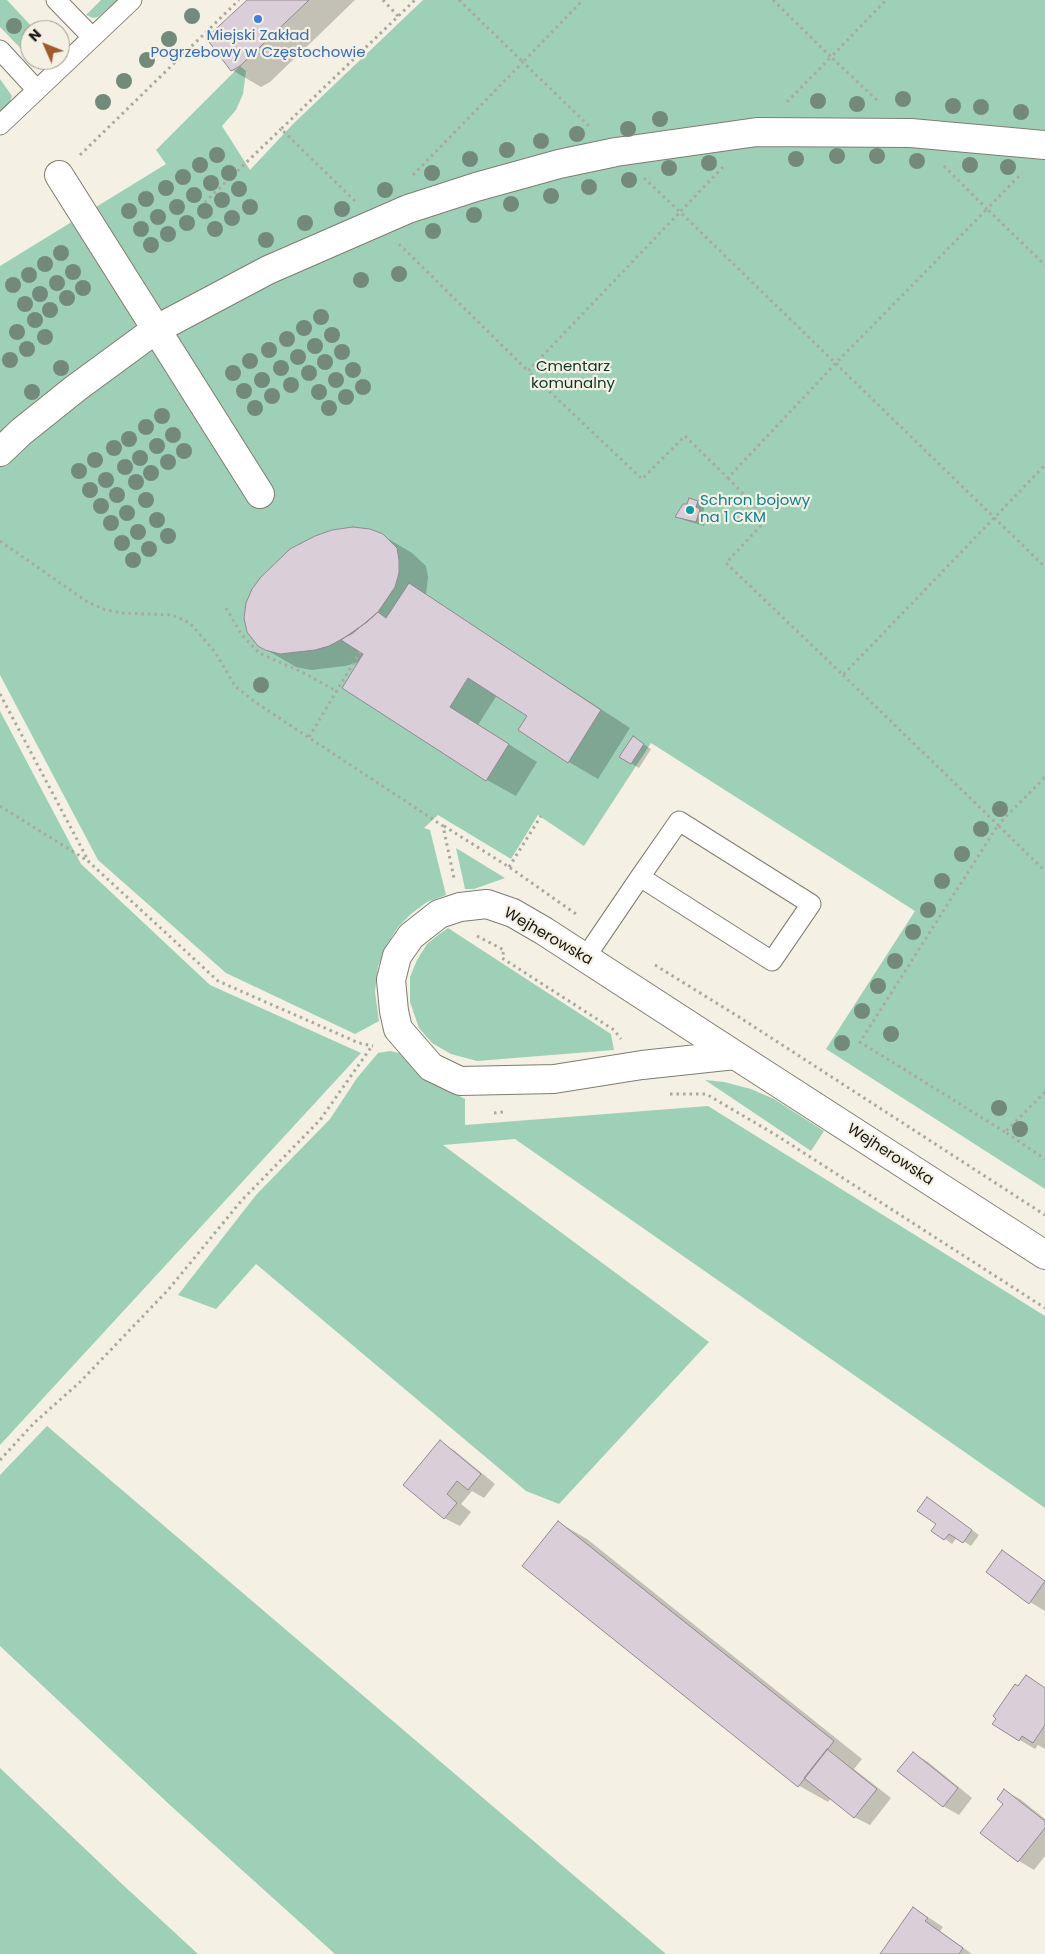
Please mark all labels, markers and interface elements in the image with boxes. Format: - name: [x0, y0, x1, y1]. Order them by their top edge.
- marker: Miejski Zakład Pogrzebowy w Częstochowie: [252, 13, 264, 25]
- north arrow: [20, 20, 70, 70]
- text: N: [24, 25, 46, 46]
- place label: Miejski Zakład Pogrzebowy w Częstochowie: [150, 27, 366, 62]
- park label: Cmentarz komunalny: [531, 358, 615, 393]
- place label: Schron bojowy na 1 CKM: [700, 492, 810, 527]
- marker: Schron bojowy na 1 CKM: [684, 504, 696, 516]
- street label: Wejherowska: [500, 904, 596, 970]
- street label: Wejherowska: [843, 1120, 937, 1190]

